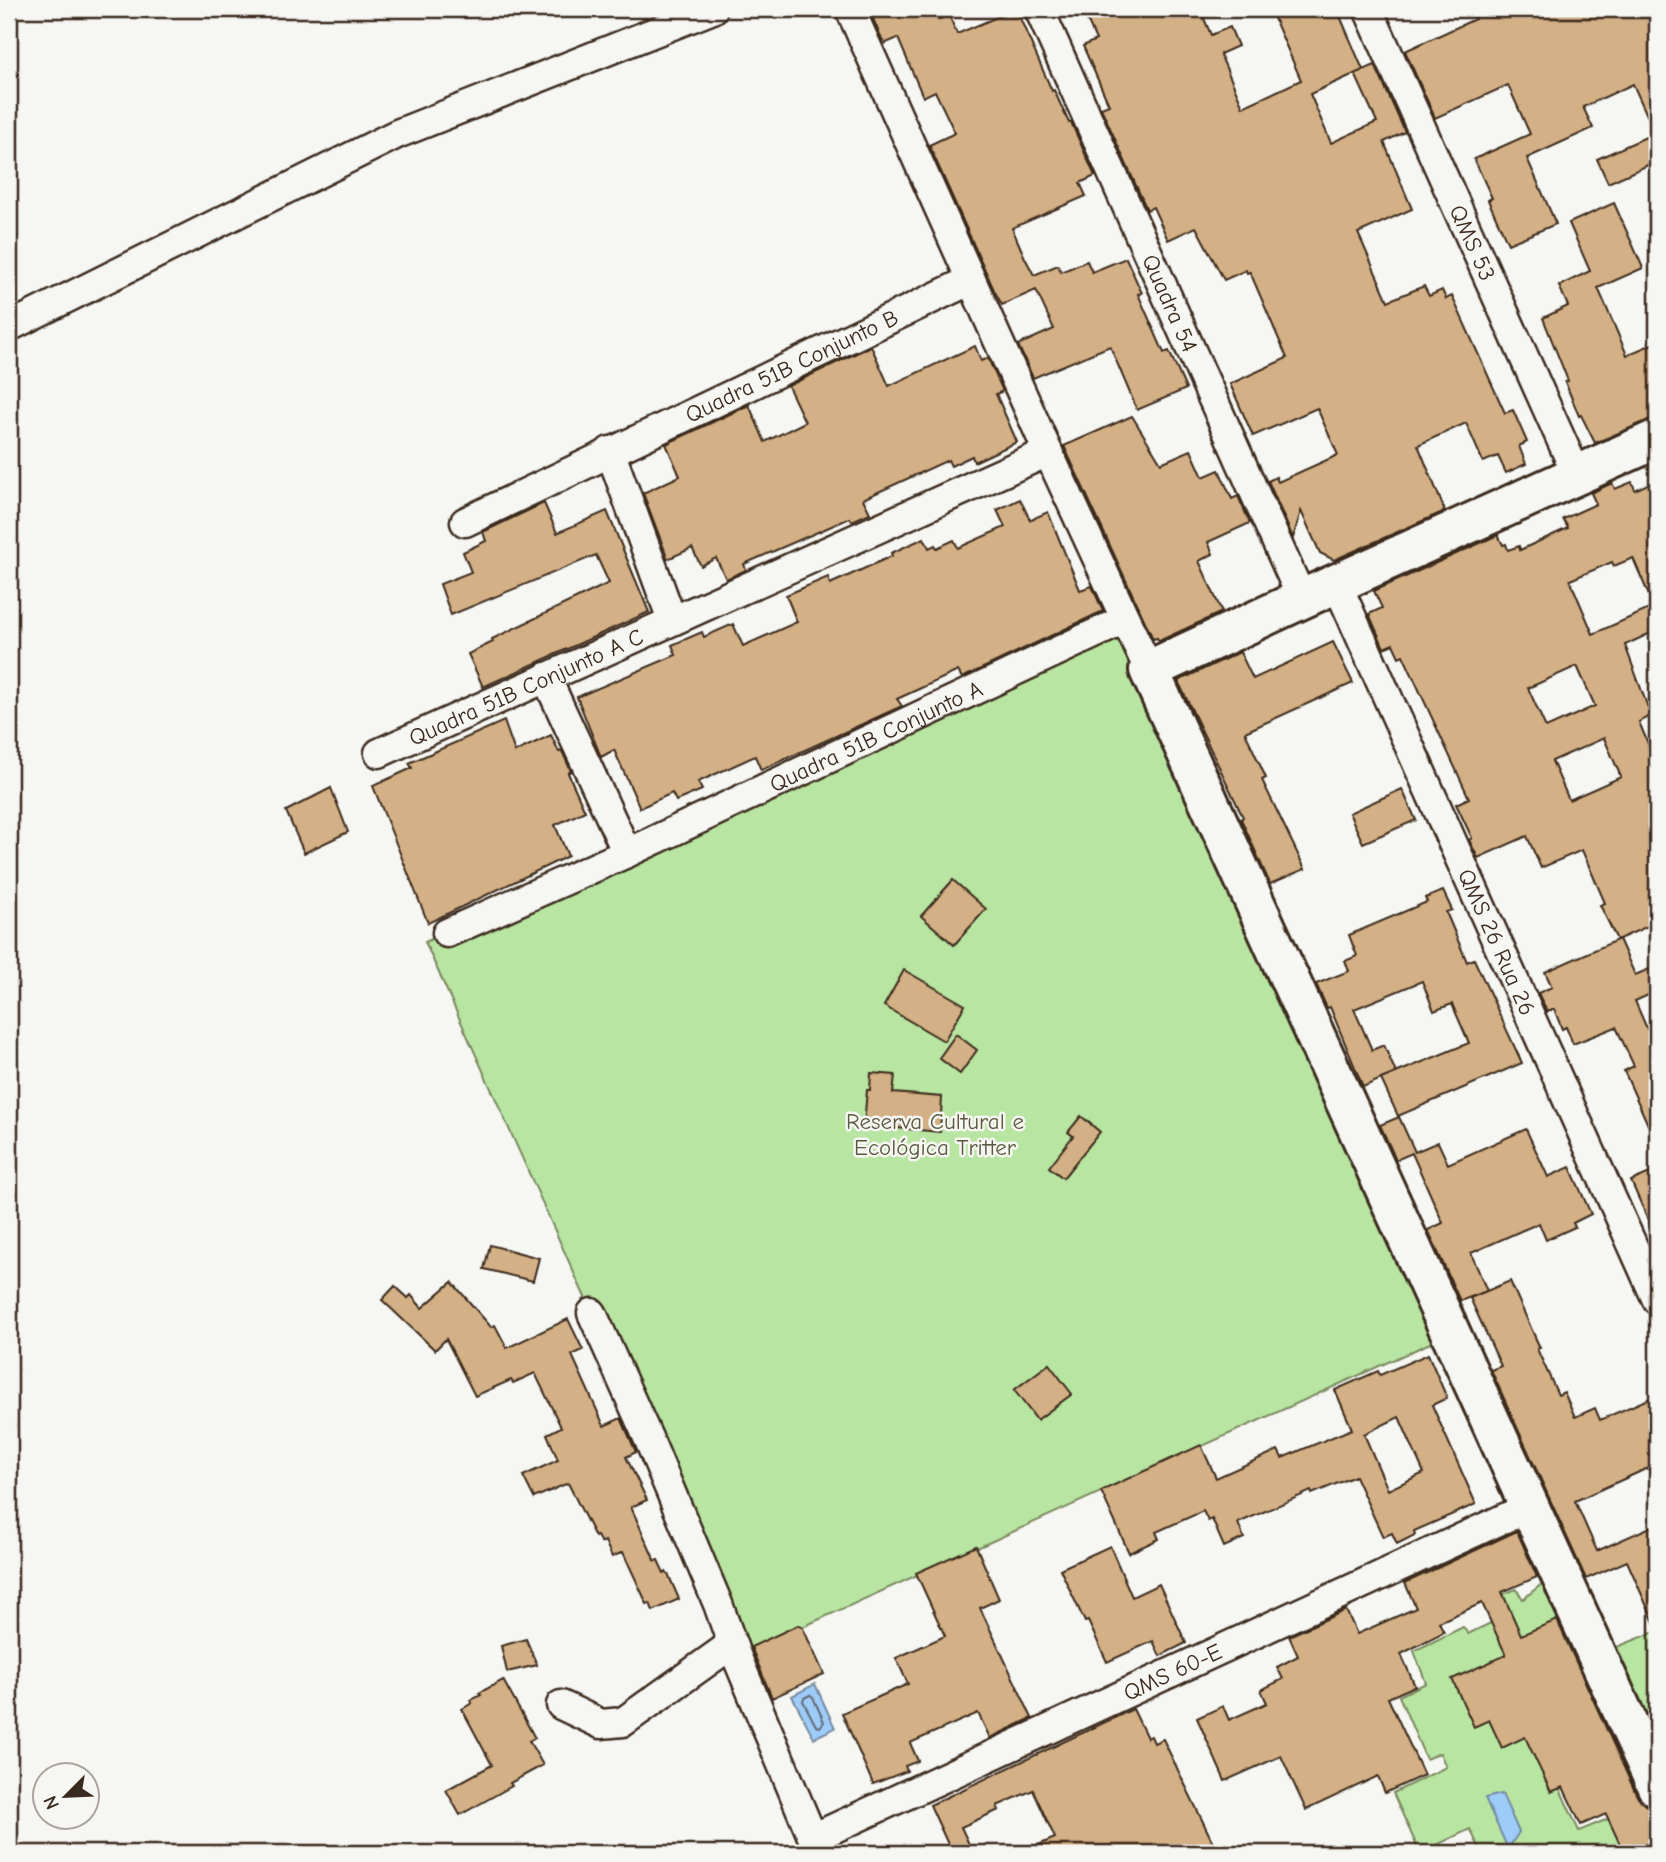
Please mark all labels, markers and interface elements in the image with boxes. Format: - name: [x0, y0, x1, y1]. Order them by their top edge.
- street label: QMS 53: [1444, 201, 1501, 285]
- street label: Quadra 54: [1137, 250, 1204, 356]
- street label: Quadra 51B Conjunto B: [681, 303, 902, 428]
- street label: Quadra 51B Conjunto A C: [405, 623, 647, 751]
- street label: Quadra 51B Conjunto A: [765, 675, 987, 798]
- street label: QMS 26 Rua 26: [1452, 864, 1541, 1019]
- park label: Reserva Cultural e Ecológica Tritter: [846, 1108, 1024, 1161]
- street label: QMS 60-E: [1119, 1637, 1226, 1706]
- north arrow: [32, 1760, 102, 1830]
- text: N: [39, 1792, 64, 1813]

